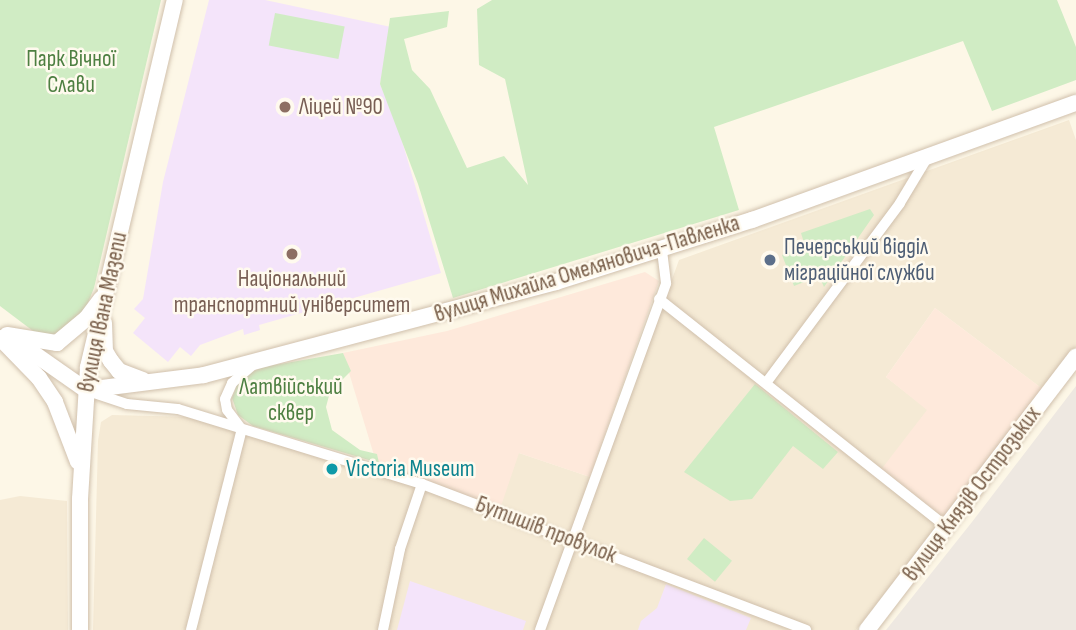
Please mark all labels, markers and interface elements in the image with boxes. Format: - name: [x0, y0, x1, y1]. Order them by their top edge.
- park label: Парк Вічної Слави: [26, 45, 116, 99]
- place label: Ліцей №90: [299, 93, 383, 121]
- marker: Ліцей №90: [277, 99, 293, 115]
- street label: вулиця Михайла Омеляновича-Павленка: [431, 209, 743, 329]
- street label: вулиця Івана Мазепи: [73, 229, 133, 395]
- place label: Печерський відділ міграційної служби: [784, 233, 935, 287]
- marker: Національний транспортний університет: [284, 246, 300, 262]
- marker: Печерський відділ міграційної служби: [762, 252, 778, 268]
- place label: Національний транспортний університет: [174, 265, 410, 319]
- park label: Латвійський сквер: [239, 373, 343, 427]
- street label: вулиця Князів Острозьких: [897, 401, 1047, 587]
- place label: Victoria Museum: [346, 455, 475, 483]
- marker: Victoria Museum: [324, 461, 340, 477]
- street label: Бутишів провулок: [472, 490, 620, 570]

